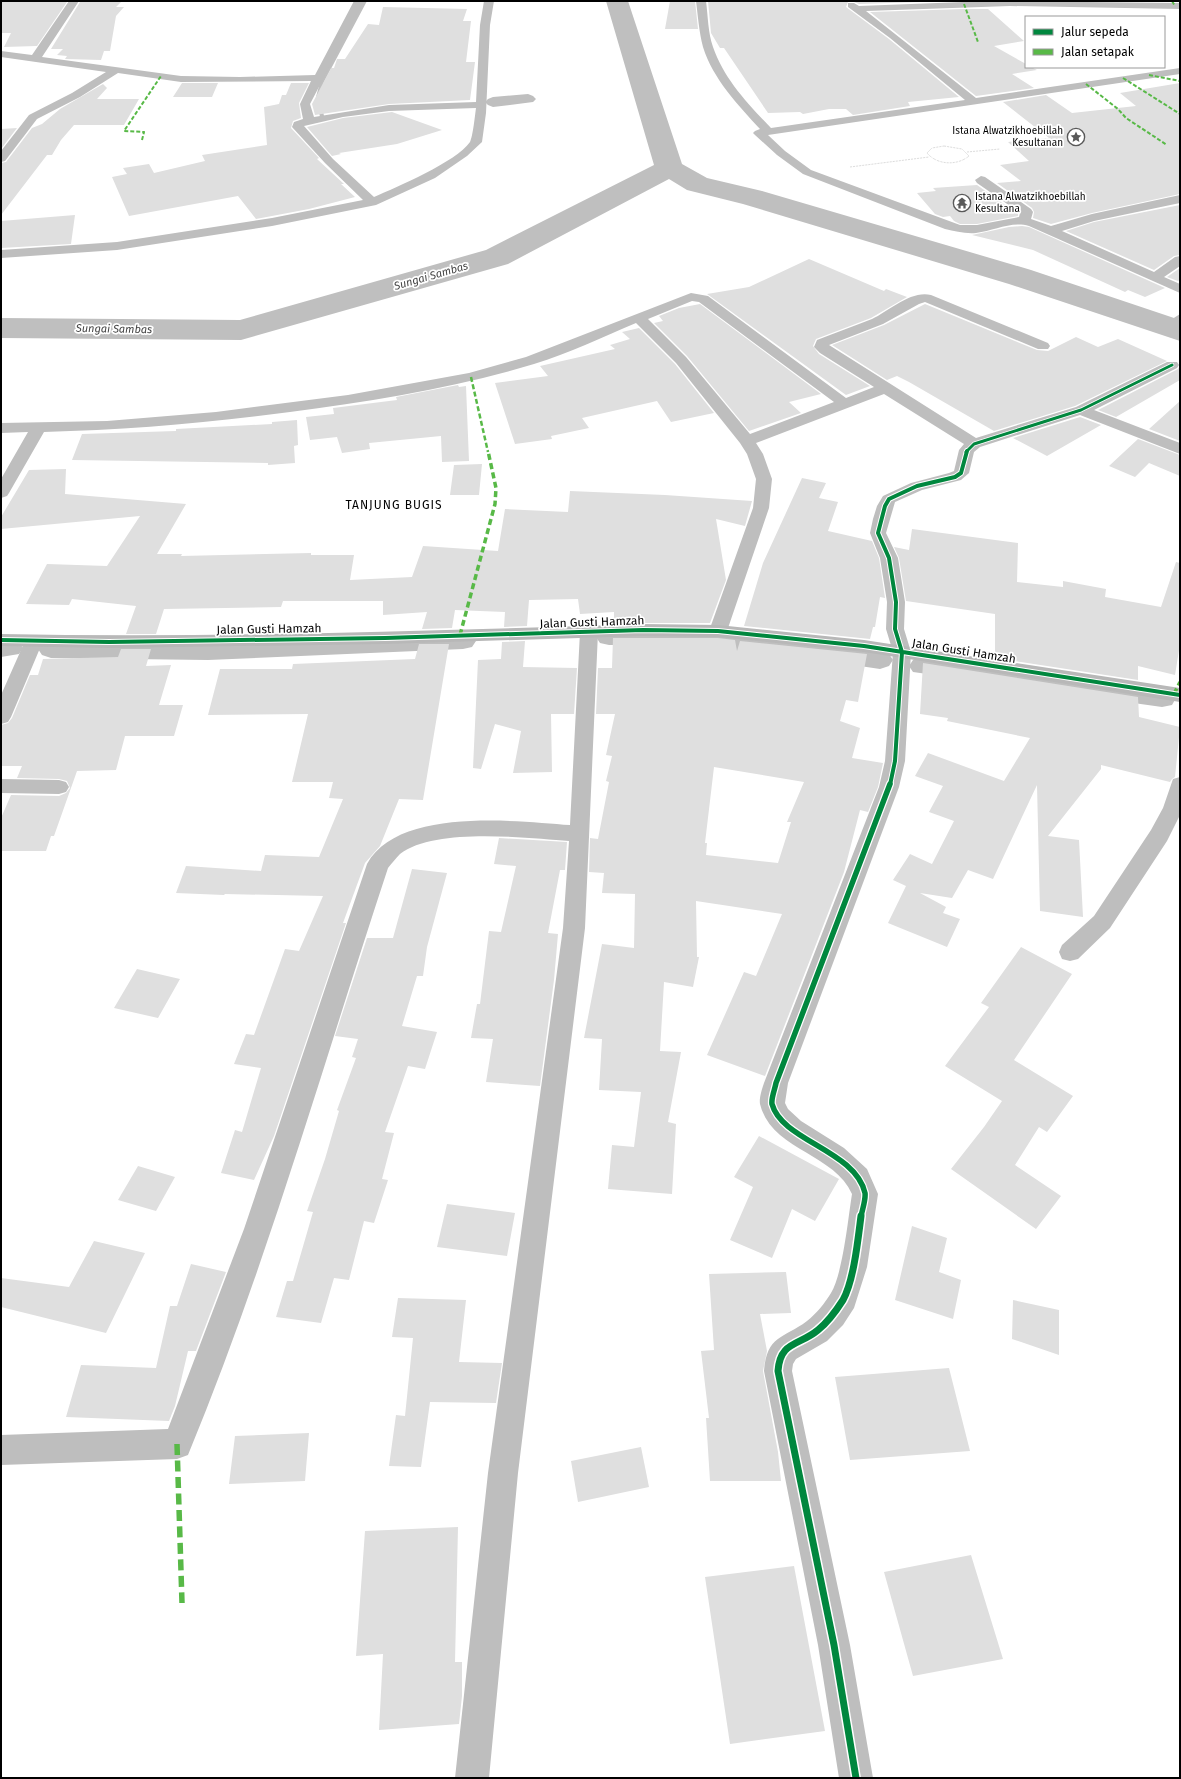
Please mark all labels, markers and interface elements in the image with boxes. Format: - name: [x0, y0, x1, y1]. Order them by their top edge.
- legend: [1025, 16, 1165, 68]
- text: Jalur sepeda: [1061, 25, 1129, 39]
- text: Jalan setapak: [1061, 45, 1135, 59]
- place label: Istana Alwatzikhoebillah Kesultanan: [952, 125, 1063, 149]
- place icon: Istana Alwatzikhoebillah Kesultanan: [1066, 127, 1086, 147]
- place label: Istana Alwatzikhoebillah Kesultana: [975, 191, 1086, 215]
- temple icon: Istana Alwatzikhoebillah Kesultana: [952, 193, 972, 213]
- water label: Sungai Sambas: [392, 259, 470, 293]
- water label: Sungai Sambas: [75, 322, 152, 336]
- district label: TANJUNG BUGIS: [345, 498, 443, 512]
- street label: Jalan Gusti Hamzah: [539, 613, 645, 631]
- street label: Jalan Gusti Hamzah: [216, 621, 322, 637]
- street label: Jalan Gusti Hamzah: [911, 636, 1017, 666]

